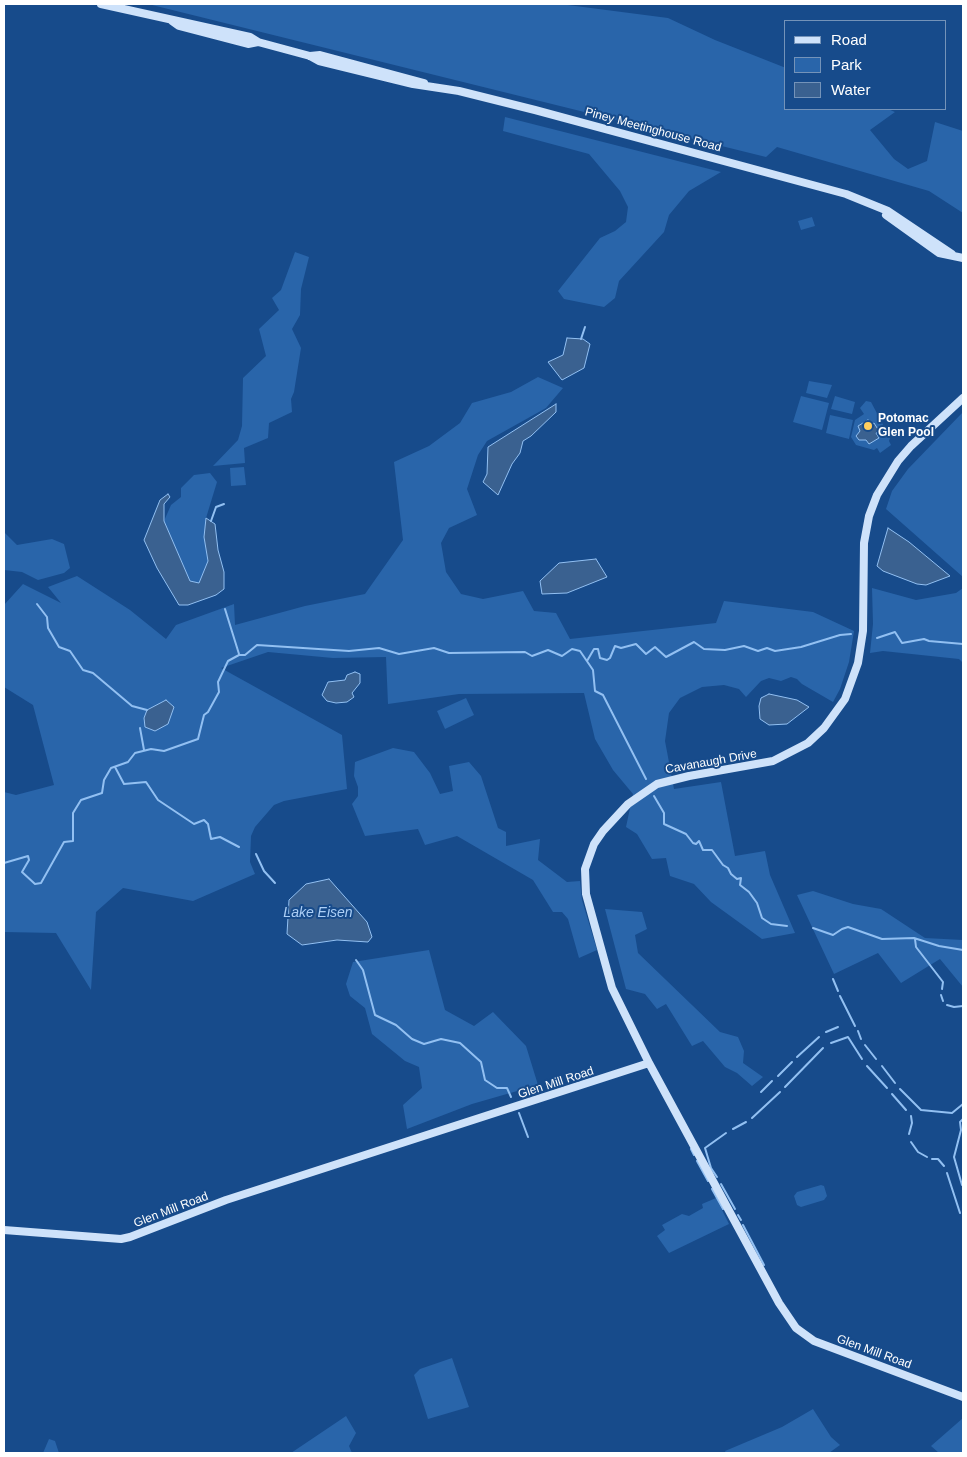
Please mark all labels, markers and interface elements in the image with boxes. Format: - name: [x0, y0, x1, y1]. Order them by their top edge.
- legend: [784, 20, 947, 110]
- text: Road: [831, 31, 867, 48]
- text: Park: [831, 56, 862, 73]
- text: Water: [831, 81, 870, 98]
- street label: Piney Meetinghouse Road: [583, 105, 723, 155]
- place label: Potomac Glen Pool: [878, 412, 934, 440]
- marker: Potomac Glen Pool: [862, 420, 874, 432]
- street label: Cavanaugh Drive: [664, 747, 758, 777]
- water label: Lake Eisen: [283, 905, 353, 921]
- street label: Glen Mill Road: [516, 1064, 596, 1102]
- street label: Glen Mill Road: [132, 1189, 210, 1231]
- street label: Glen Mill Road: [835, 1332, 913, 1372]

